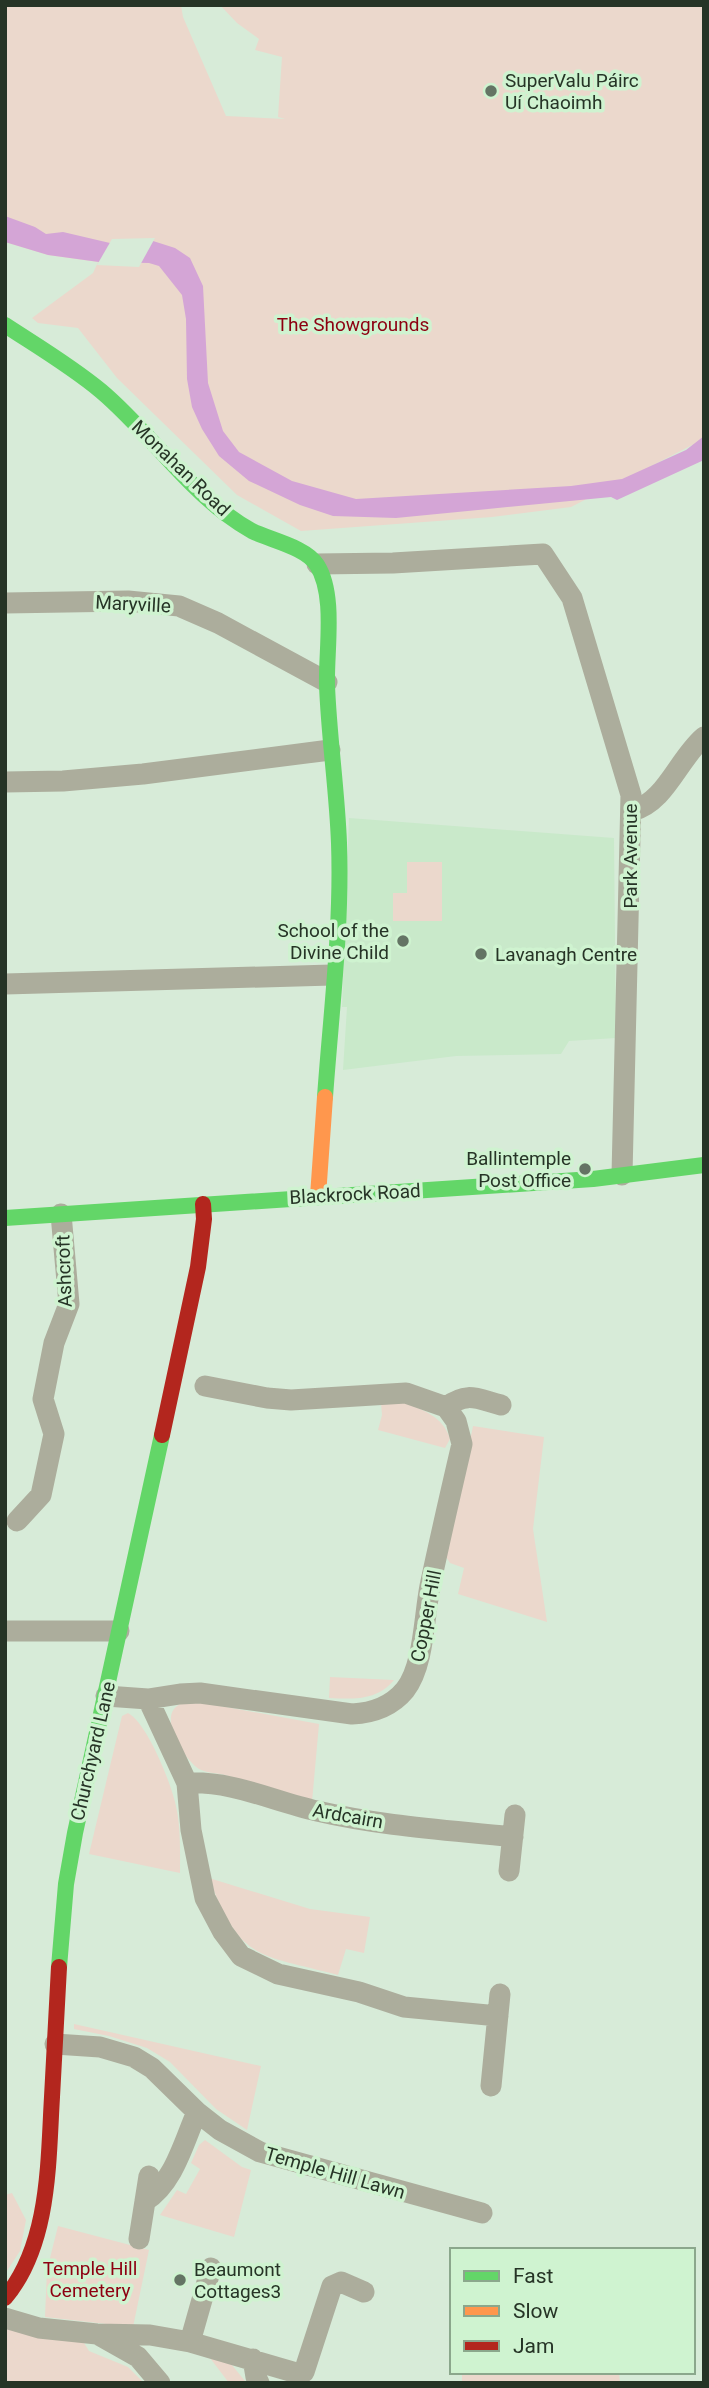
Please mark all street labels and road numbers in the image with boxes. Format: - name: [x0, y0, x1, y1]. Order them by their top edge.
- street label: Monahan Road: [127, 415, 235, 521]
- street label: Maryville: [95, 591, 171, 617]
- street label: Park Avenue: [619, 803, 642, 909]
- street label: Blackrock Road: [289, 1179, 421, 1209]
- street label: Ashcroft: [51, 1234, 77, 1308]
- street label: Copper Hill: [406, 1568, 446, 1664]
- street label: Churchyard Lane: [66, 1679, 120, 1823]
- street label: Ardcairn: [311, 1798, 385, 1834]
- street label: Temple Hill Lawn: [262, 2142, 408, 2204]

